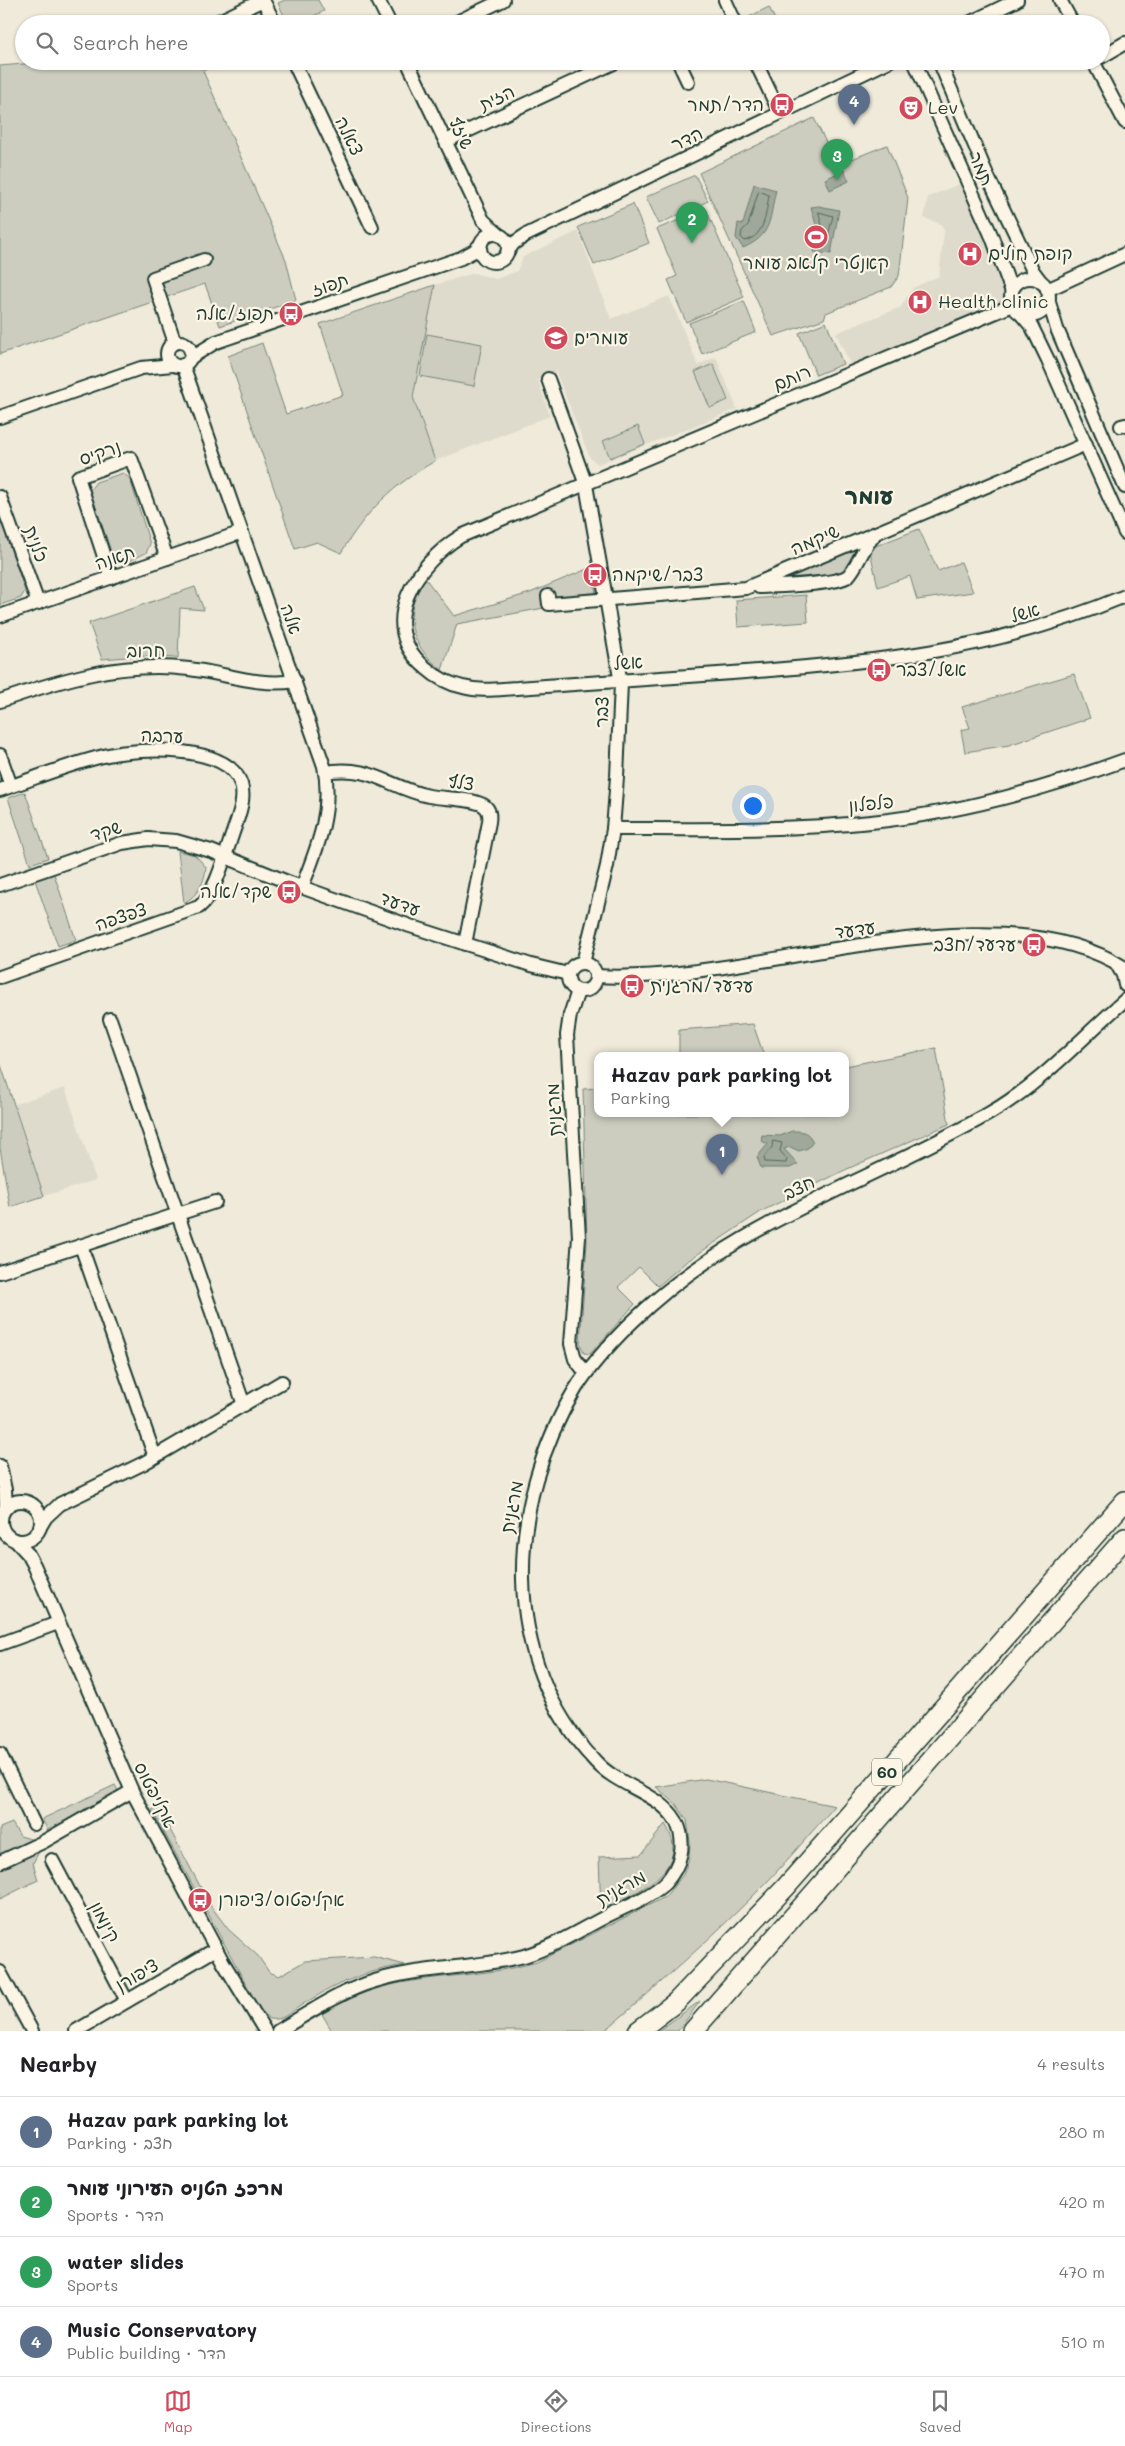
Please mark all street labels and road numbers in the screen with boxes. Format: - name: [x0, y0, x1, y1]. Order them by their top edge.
- street label: הזית: [474, 79, 518, 116]
- street label: צאלה: [330, 112, 370, 159]
- street label: שיזף: [444, 112, 480, 153]
- street label: הדר: [667, 120, 706, 156]
- street label: תמר: [964, 148, 1000, 189]
- street label: תפוז: [308, 267, 351, 302]
- street label: רותם: [769, 358, 814, 396]
- street label: נרקיס: [76, 434, 124, 470]
- street label: שיקמה: [787, 518, 843, 560]
- street label: כלנית: [19, 522, 55, 565]
- street label: תאנה: [91, 539, 138, 575]
- street label: אשל: [1007, 596, 1042, 628]
- street label: אלה: [276, 600, 308, 637]
- street label: חרוב: [126, 638, 166, 662]
- street label: אשל: [612, 649, 644, 675]
- street label: צבר: [588, 696, 614, 728]
- street label: ערבה: [140, 722, 184, 748]
- street label: צלף: [447, 768, 476, 796]
- street label: פלפלון: [847, 789, 895, 817]
- street label: שקד: [87, 814, 124, 846]
- street label: עדעד: [377, 885, 423, 921]
- street label: צפצפה: [92, 896, 150, 936]
- street label: עדעד: [833, 914, 877, 944]
- street label: מרגנית: [540, 1083, 566, 1137]
- street label: חצב: [779, 1169, 819, 1205]
- street label: מרגנית: [494, 1478, 528, 1535]
- street label: אקליפטוס: [129, 1757, 183, 1832]
- road number: 60: [872, 1758, 902, 1785]
- street label: מרגנית: [591, 1864, 650, 1911]
- street label: קינמון: [85, 1897, 127, 1946]
- street label: ציפורן: [111, 1952, 162, 1996]

